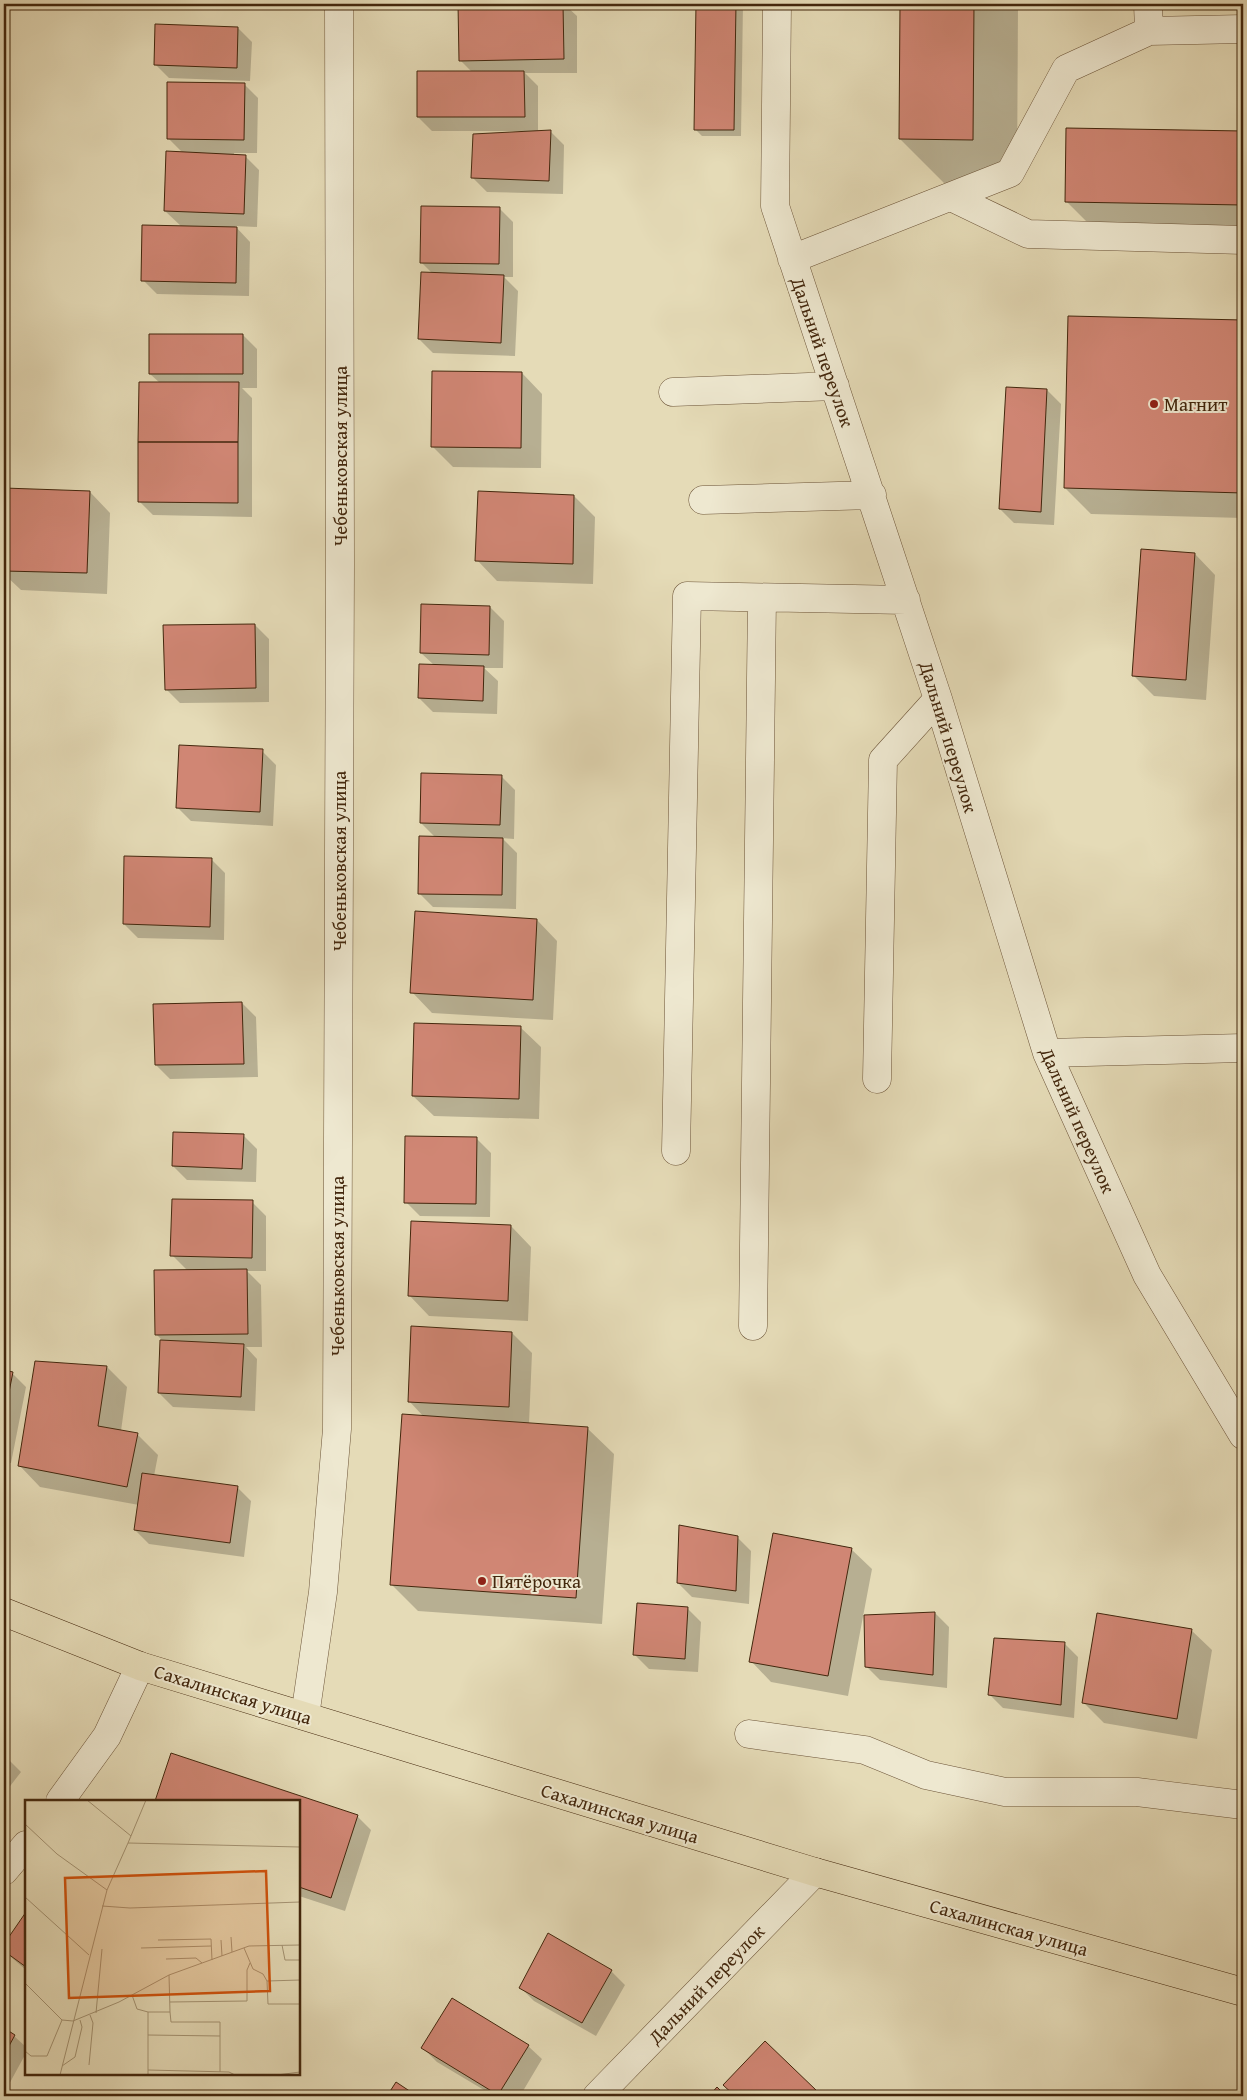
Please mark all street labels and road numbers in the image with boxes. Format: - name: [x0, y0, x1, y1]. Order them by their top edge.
- street label: Дальний переулок: [784, 272, 862, 431]
- street label: Чебеньковская улица: [326, 366, 354, 546]
- street label: Дальний переулок: [912, 657, 985, 816]
- street label: Чебеньковская улица: [325, 771, 353, 951]
- street label: Дальний переулок: [1033, 1042, 1123, 1197]
- street label: Чебеньковская улица: [323, 1176, 351, 1356]
- street label: Сахалинская улица: [151, 1657, 315, 1731]
- street label: Сахалинская улица: [538, 1776, 702, 1850]
- street label: Сахалинская улица: [927, 1891, 1091, 1963]
- street label: Дальний переулок: [641, 1918, 771, 2051]

